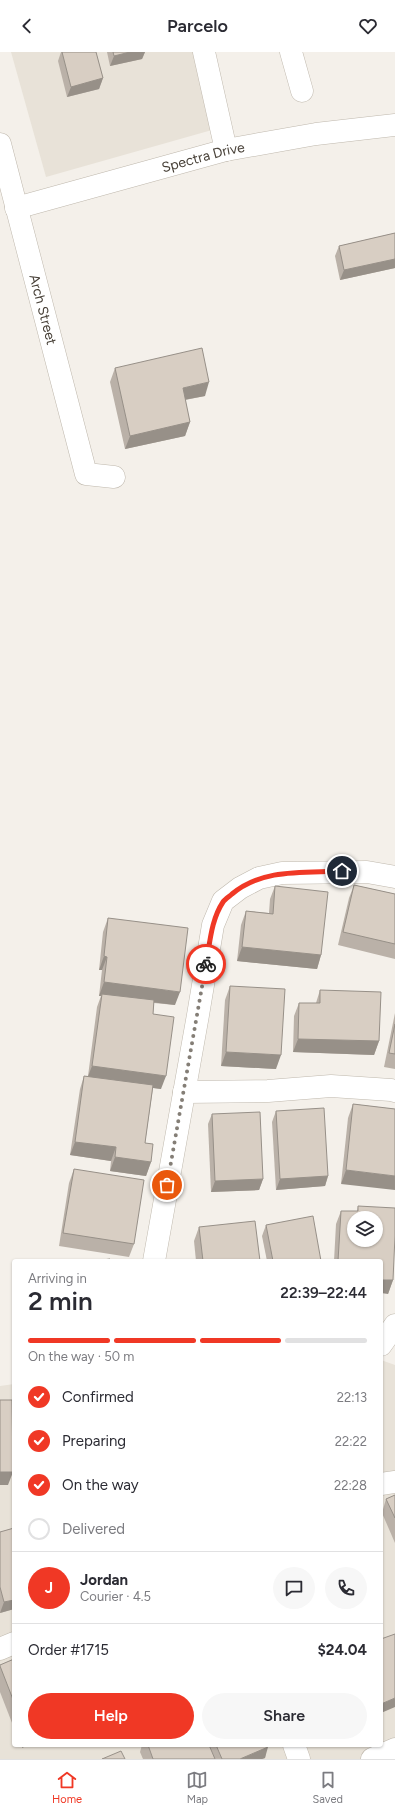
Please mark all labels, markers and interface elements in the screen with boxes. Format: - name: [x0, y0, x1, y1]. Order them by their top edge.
- icon: back: [16, 15, 38, 37]
- text: Parcelo: [167, 15, 228, 37]
- icon: heart: [357, 15, 379, 37]
- street label: Spectra Drive: [160, 138, 246, 176]
- street label: Arch Street: [26, 272, 60, 347]
- pin: [325, 854, 359, 888]
- icon: home: [331, 860, 353, 882]
- courier: [186, 944, 226, 984]
- icon: bike: [195, 953, 217, 975]
- pin: [150, 1168, 184, 1202]
- icon: bag: [156, 1174, 178, 1196]
- map controls: [347, 1211, 383, 1247]
- button: layers: [347, 1211, 383, 1247]
- text: Arriving in: [28, 1271, 87, 1286]
- text: 22:39–22:44: [280, 1284, 367, 1302]
- text: 2 min: [28, 1285, 93, 1317]
- text: On the way · 50 m: [28, 1349, 134, 1364]
- icon: check: [28, 1386, 50, 1408]
- text: Confirmed: [62, 1388, 134, 1406]
- text: 22:13: [337, 1390, 367, 1405]
- icon: check: [28, 1430, 50, 1452]
- text: Preparing: [62, 1432, 126, 1450]
- text: 22:22: [335, 1434, 367, 1449]
- icon: check: [28, 1474, 50, 1496]
- text: On the way: [62, 1476, 139, 1494]
- text: 22:28: [334, 1478, 367, 1493]
- text: Delivered: [62, 1520, 125, 1538]
- button: chat: [273, 1567, 315, 1609]
- button: phone: [325, 1567, 367, 1609]
- text: Jordan: [80, 1571, 128, 1589]
- text: J: [45, 1579, 53, 1597]
- text: Courier · 4.5: [80, 1589, 151, 1604]
- text: Order #1715: [28, 1641, 109, 1659]
- text: $24.04: [318, 1641, 367, 1659]
- button: Help: [28, 1693, 194, 1739]
- button: Share: [202, 1693, 367, 1739]
- tab: Home: [52, 1769, 82, 1806]
- tab: Map: [186, 1769, 208, 1806]
- tab: Saved: [313, 1769, 343, 1806]

